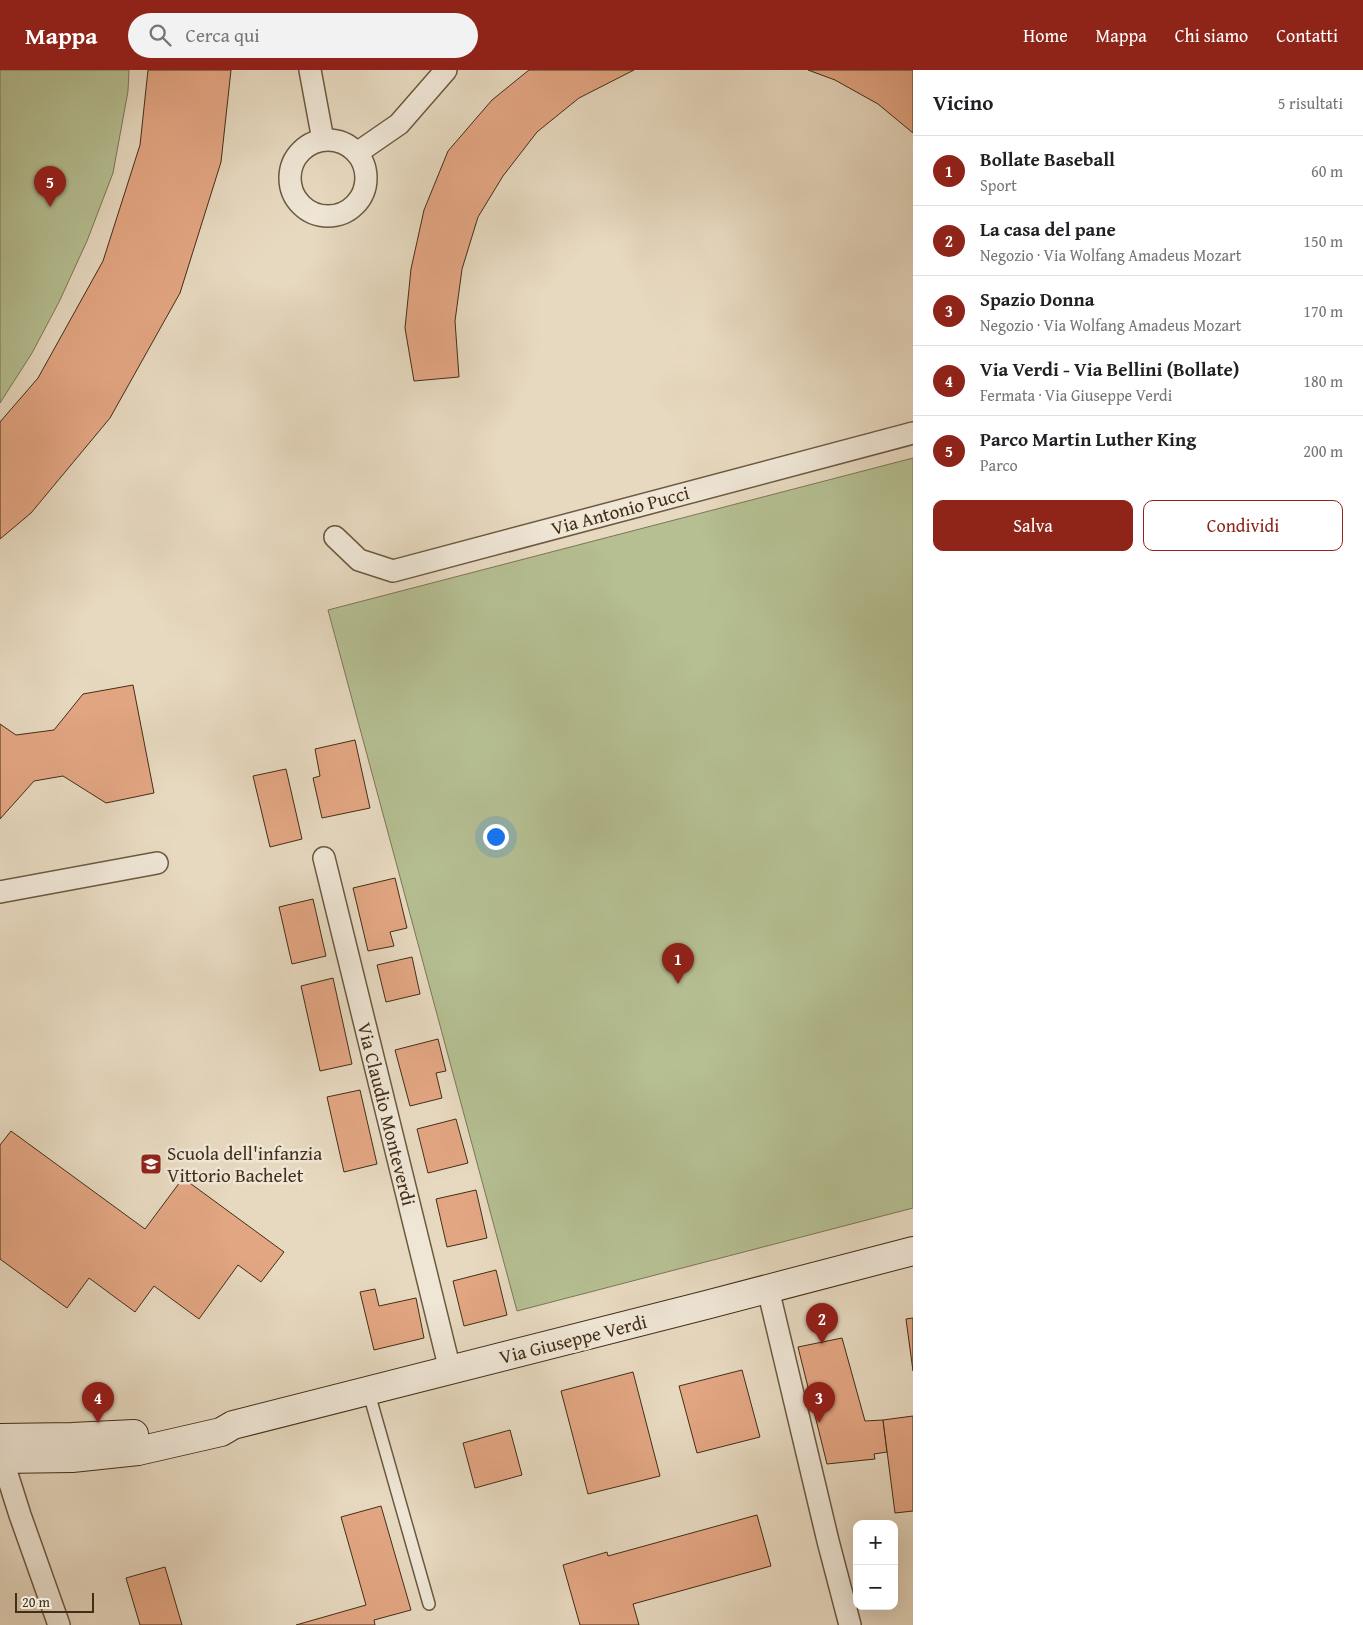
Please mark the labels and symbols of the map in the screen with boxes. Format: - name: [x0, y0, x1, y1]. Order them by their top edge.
- pin: 5: [34, 166, 66, 207]
- street label: Via Antonio Pucci: [548, 478, 692, 542]
- your location: [483, 824, 509, 850]
- pin: 1: [662, 943, 694, 984]
- street label: Via Claudio Monteverdi: [351, 1019, 423, 1209]
- place label: Scuola dell'infanzia Vittorio Bachelet: [167, 1139, 322, 1189]
- school or university icon: Scuola dell'infanzia Vittorio Bachelet: [139, 1152, 163, 1176]
- pin: 2: [806, 1303, 838, 1344]
- street label: Via Giuseppe Verdi: [496, 1307, 650, 1371]
- pin: 4: [82, 1382, 114, 1423]
- pin: 3: [803, 1382, 835, 1423]
- scale bar: [15, 1590, 94, 1613]

